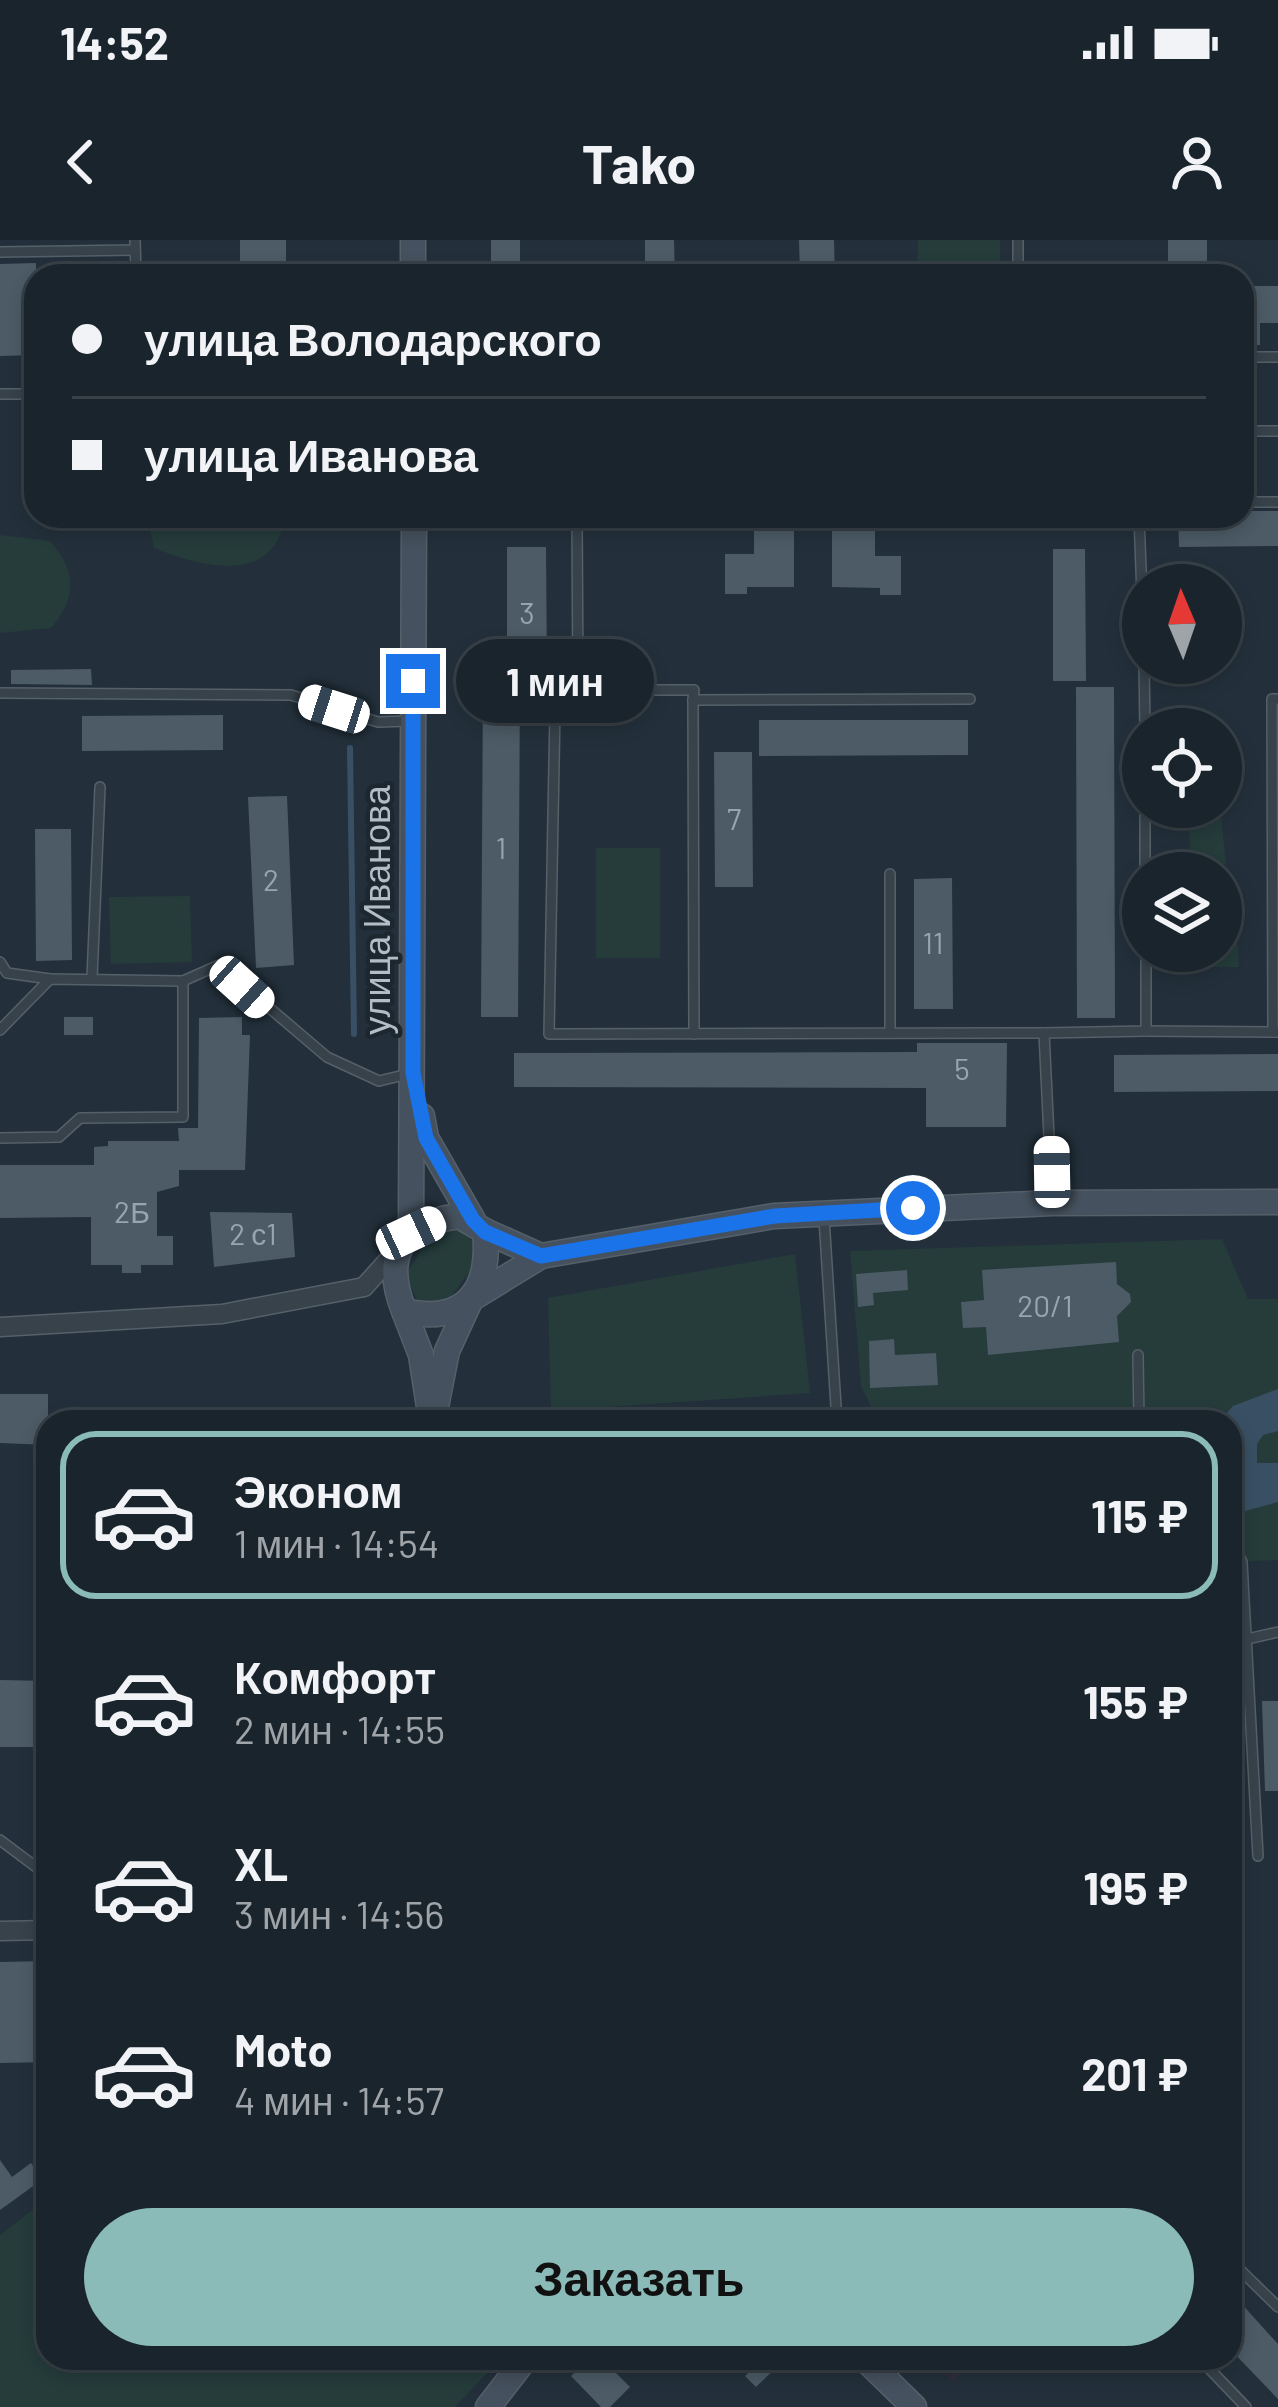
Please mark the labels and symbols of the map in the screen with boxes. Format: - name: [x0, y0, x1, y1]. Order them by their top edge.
- north arrow: [1122, 564, 1242, 684]
- house number: 3: [519, 594, 535, 630]
- callout: 1 мин: [455, 639, 653, 723]
- route end: [386, 654, 440, 708]
- car: [294, 681, 374, 737]
- street label: улица Иванова: [354, 784, 398, 1035]
- house number: 7: [727, 800, 741, 836]
- house number: 1: [496, 829, 506, 865]
- house number: 2: [263, 861, 279, 897]
- house number: 11: [922, 924, 944, 960]
- car: [203, 950, 281, 1024]
- house number: 5: [954, 1050, 970, 1086]
- car: [1033, 1136, 1071, 1208]
- route start: [886, 1181, 940, 1235]
- house number: 2Б: [114, 1193, 150, 1229]
- car: [371, 1201, 451, 1265]
- house number: 2 с1: [229, 1215, 277, 1251]
- house number: 20/1: [1017, 1287, 1073, 1323]

